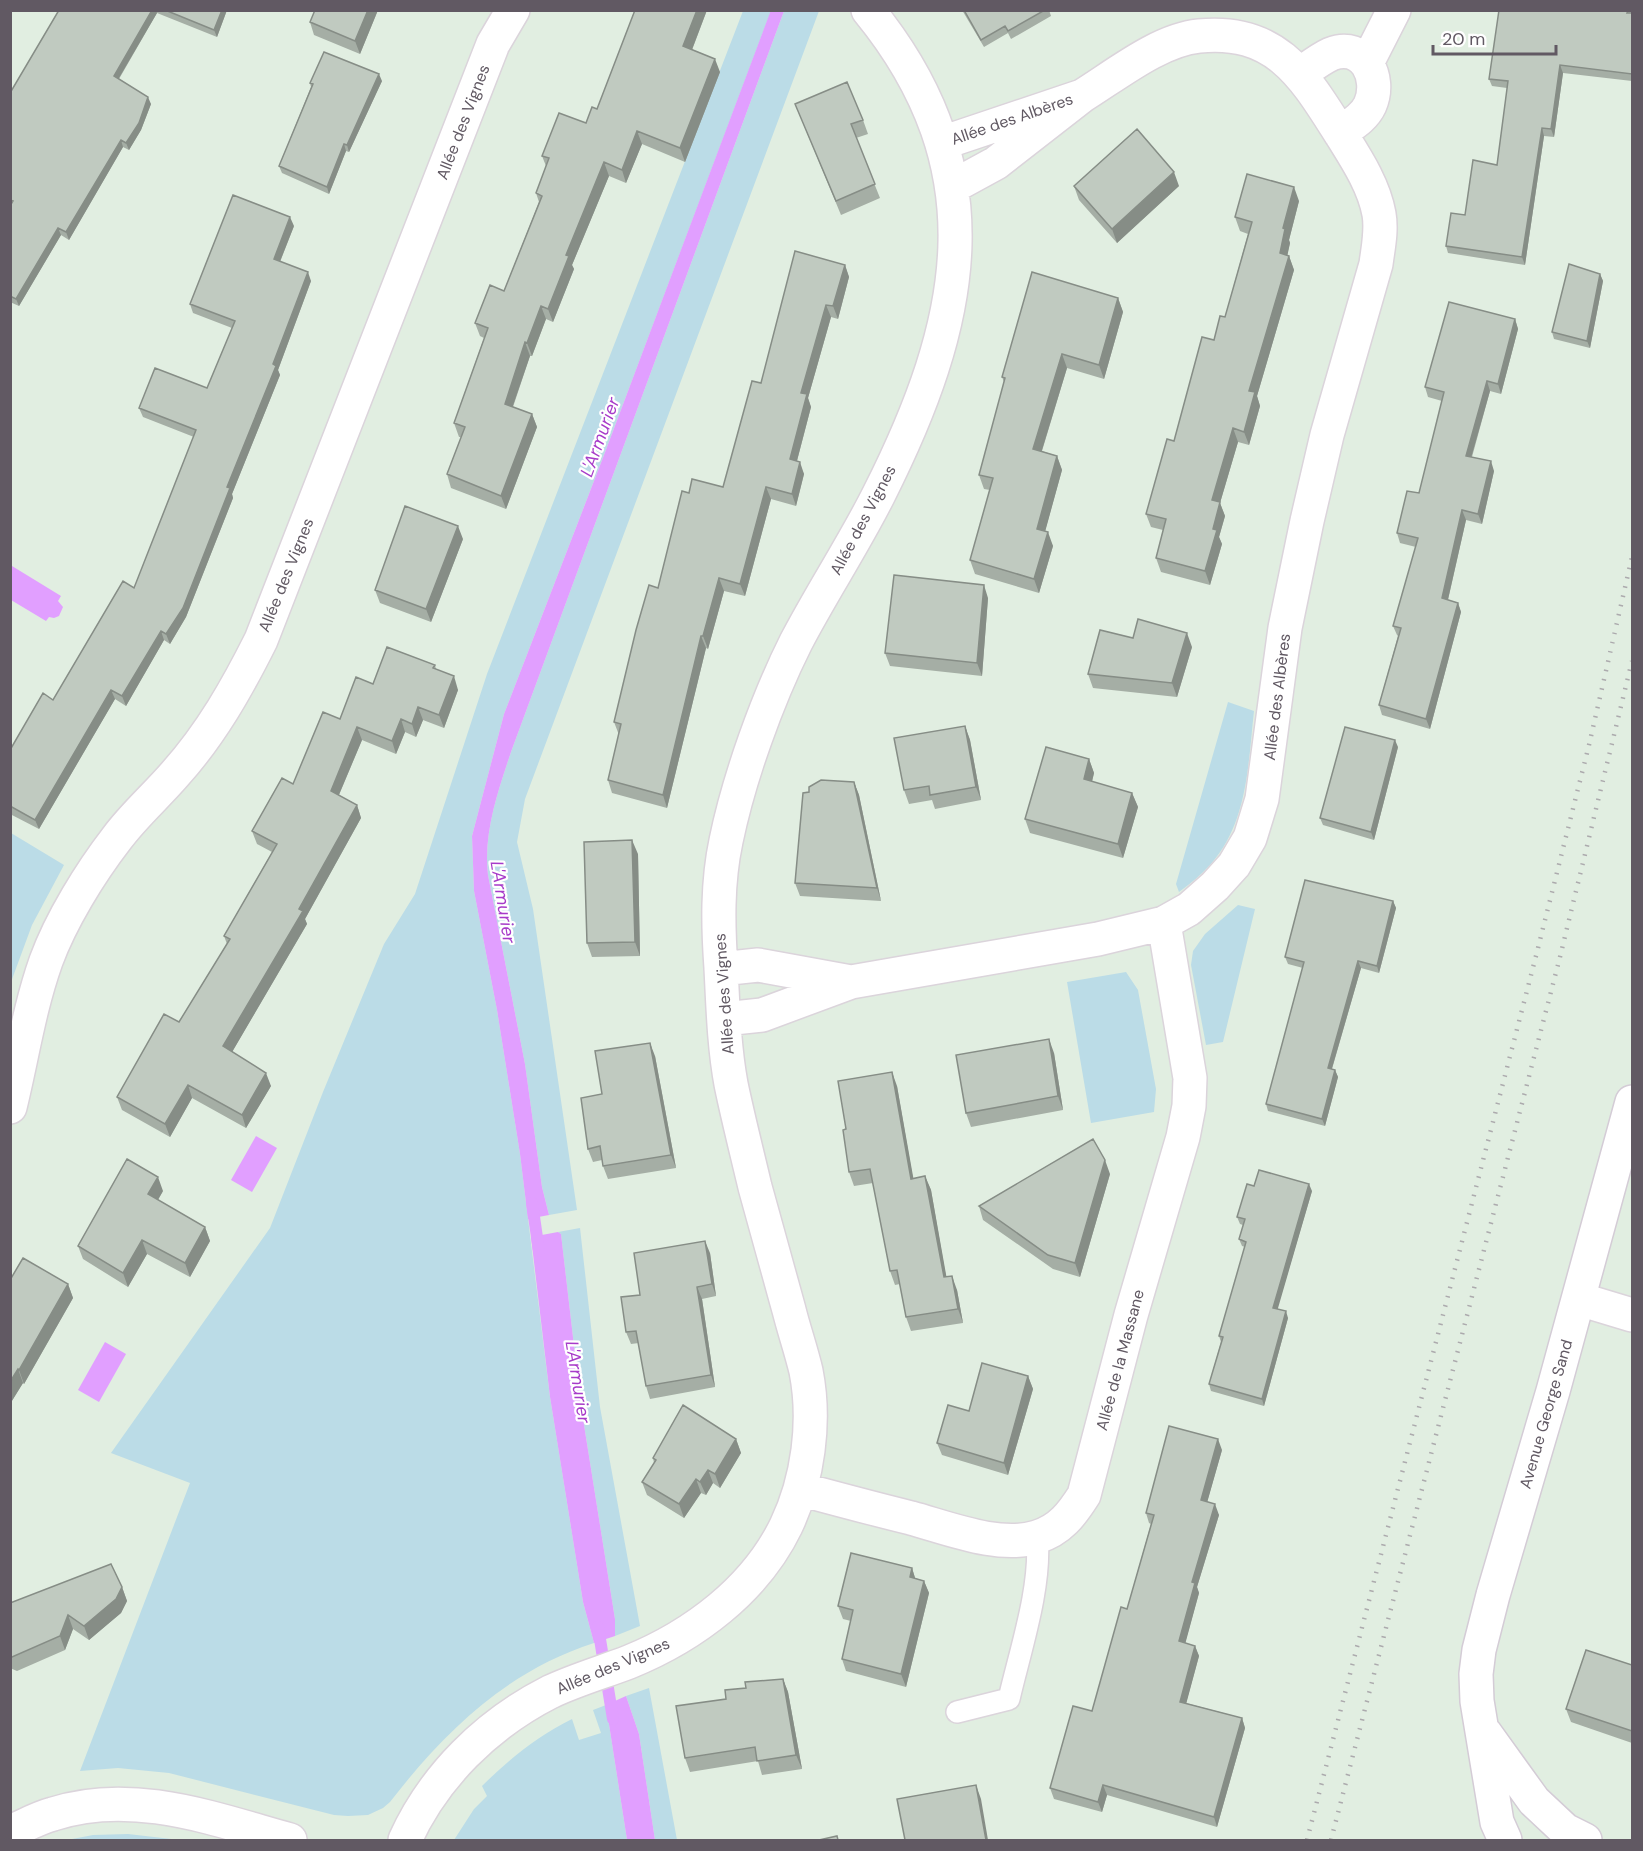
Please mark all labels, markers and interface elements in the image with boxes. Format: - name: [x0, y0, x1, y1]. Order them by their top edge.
- scale bar: [1433, 18, 1556, 56]
- text: 20 m: [1442, 27, 1485, 51]
- street label: Allée des Vignes: [431, 62, 495, 182]
- street label: Allée des Albères: [948, 88, 1076, 150]
- water label: L'Armurier: [575, 393, 626, 480]
- street label: Allée des Vignes: [825, 461, 901, 579]
- street label: Allée des Vignes: [254, 515, 318, 635]
- street label: Allée des Albères: [1259, 632, 1295, 762]
- water label: L'Armurier: [485, 859, 522, 946]
- street label: Allée des Vignes: [709, 933, 739, 1055]
- street label: Allée de la Massane: [1091, 1287, 1149, 1433]
- street label: Avenue George Sand: [1515, 1337, 1577, 1491]
- water label: L'Armurier: [560, 1339, 597, 1426]
- street label: Allée des Vignes: [553, 1633, 673, 1699]

